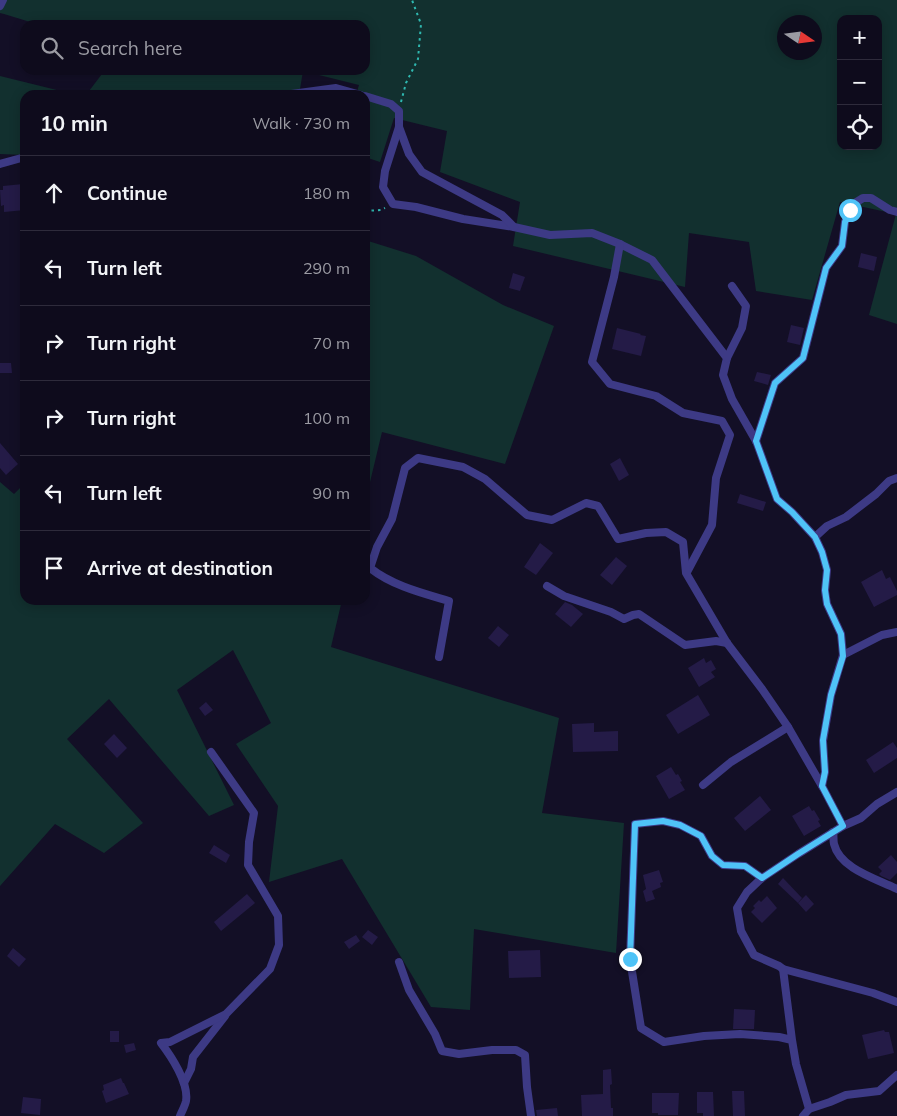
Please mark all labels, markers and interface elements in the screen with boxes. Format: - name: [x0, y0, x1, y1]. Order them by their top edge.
- north arrow: [777, 15, 822, 60]
- map controls: [837, 15, 882, 150]
- button: +: [837, 15, 882, 60]
- search box: [20, 20, 370, 75]
- icon: search: [38, 34, 66, 62]
- text: Search here: [78, 36, 182, 60]
- button: −: [837, 60, 882, 105]
- button: locate: [837, 105, 882, 150]
- text: 10 min: [40, 110, 108, 136]
- text: Walk · 730 m: [252, 113, 350, 133]
- icon: ahead: [40, 179, 68, 207]
- text: Continue: [87, 181, 167, 205]
- text: 180 m: [303, 183, 350, 203]
- route start: [839, 199, 862, 222]
- icon: left: [40, 254, 68, 282]
- text: Turn left: [87, 256, 162, 280]
- text: 290 m: [303, 258, 350, 278]
- icon: right: [40, 329, 68, 357]
- text: Turn right: [87, 331, 176, 355]
- text: 70 m: [313, 333, 350, 353]
- icon: right: [40, 404, 68, 432]
- text: Turn right: [87, 406, 176, 430]
- text: 100 m: [303, 408, 350, 428]
- icon: left: [40, 479, 68, 507]
- text: Turn left: [87, 481, 162, 505]
- text: 90 m: [313, 483, 350, 503]
- icon: arrive: [40, 554, 68, 582]
- text: Arrive at destination: [87, 556, 273, 580]
- route end: [619, 948, 642, 971]

